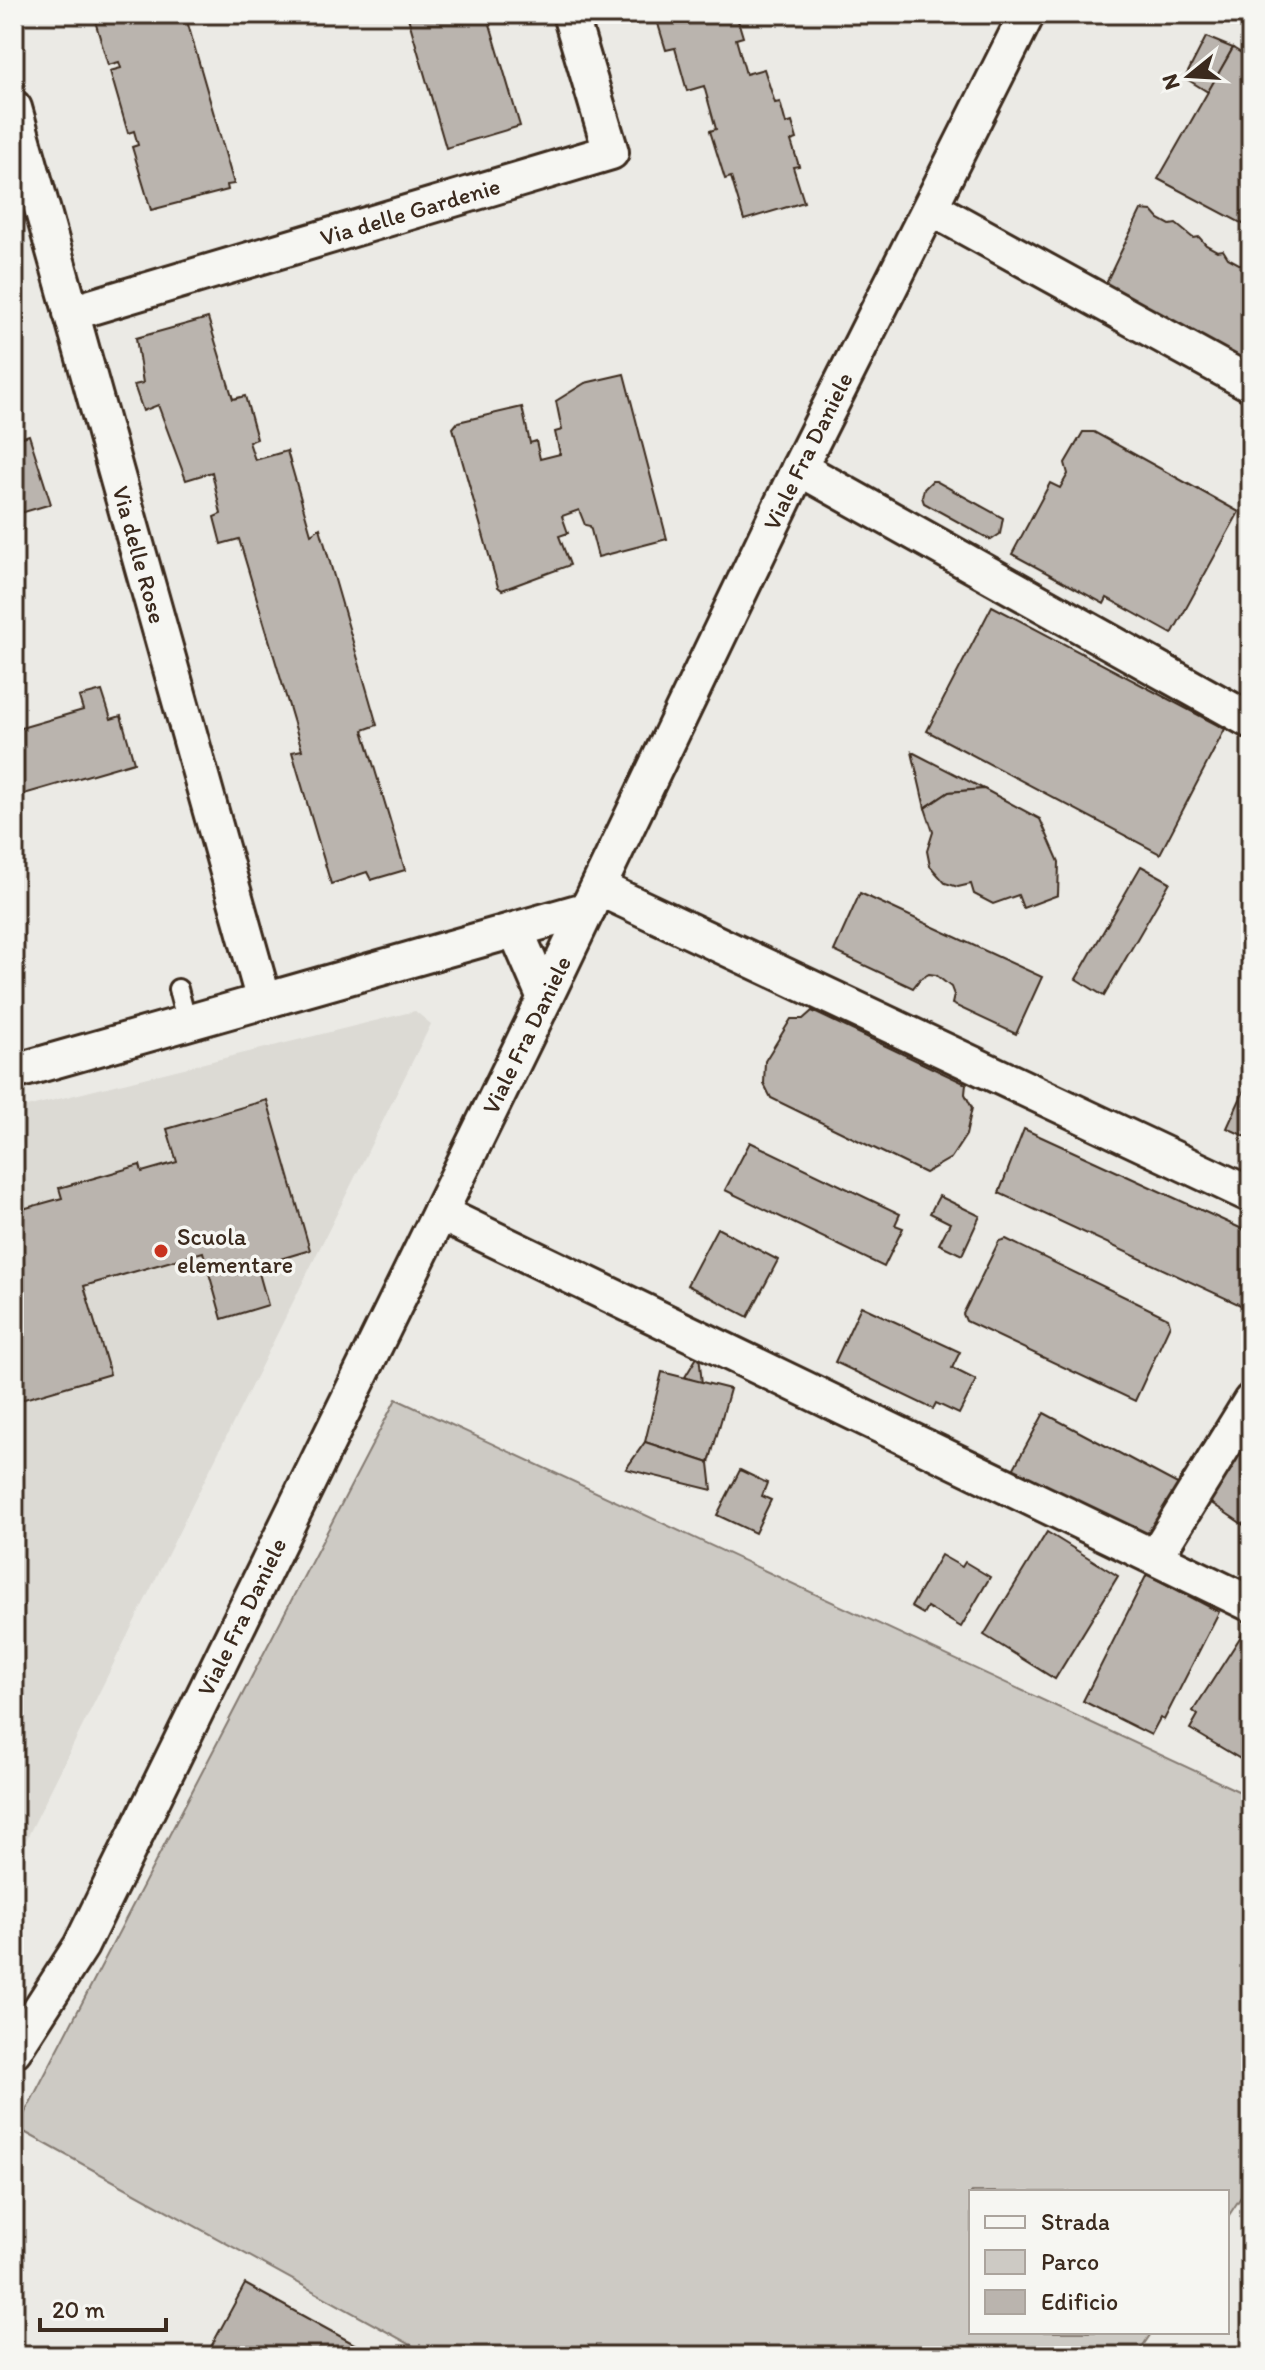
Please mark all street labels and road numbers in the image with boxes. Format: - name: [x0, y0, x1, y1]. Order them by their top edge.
- street label: Via delle Gardenie: [317, 171, 504, 252]
- street label: Viale Fra Daniele: [756, 367, 859, 535]
- street label: Via delle Rose: [106, 483, 173, 627]
- street label: Viale Fra Daniele: [476, 951, 577, 1119]
- street label: Viale Fra Daniele: [191, 1533, 292, 1701]

